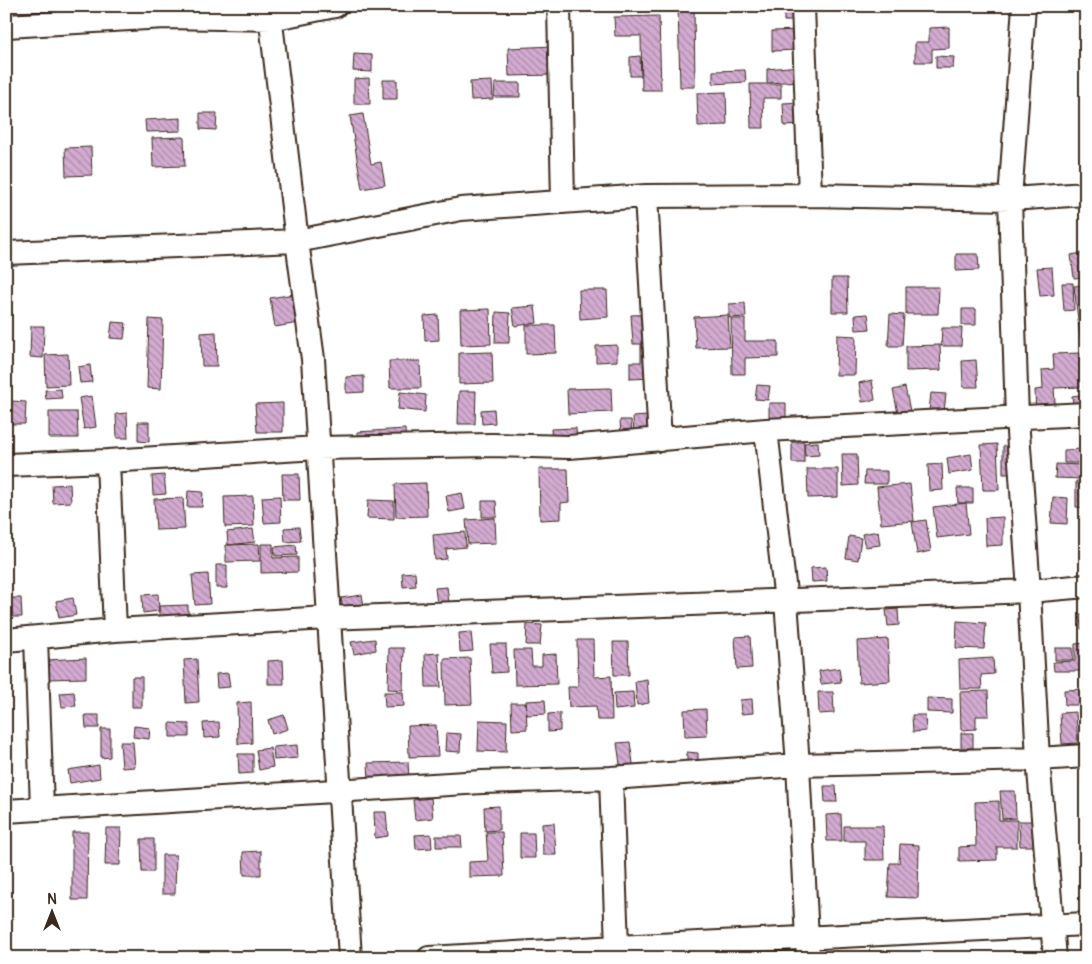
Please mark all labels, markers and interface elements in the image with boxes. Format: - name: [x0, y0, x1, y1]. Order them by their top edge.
- north arrow: [28, 886, 78, 936]
- text: N: [47, 891, 57, 908]

